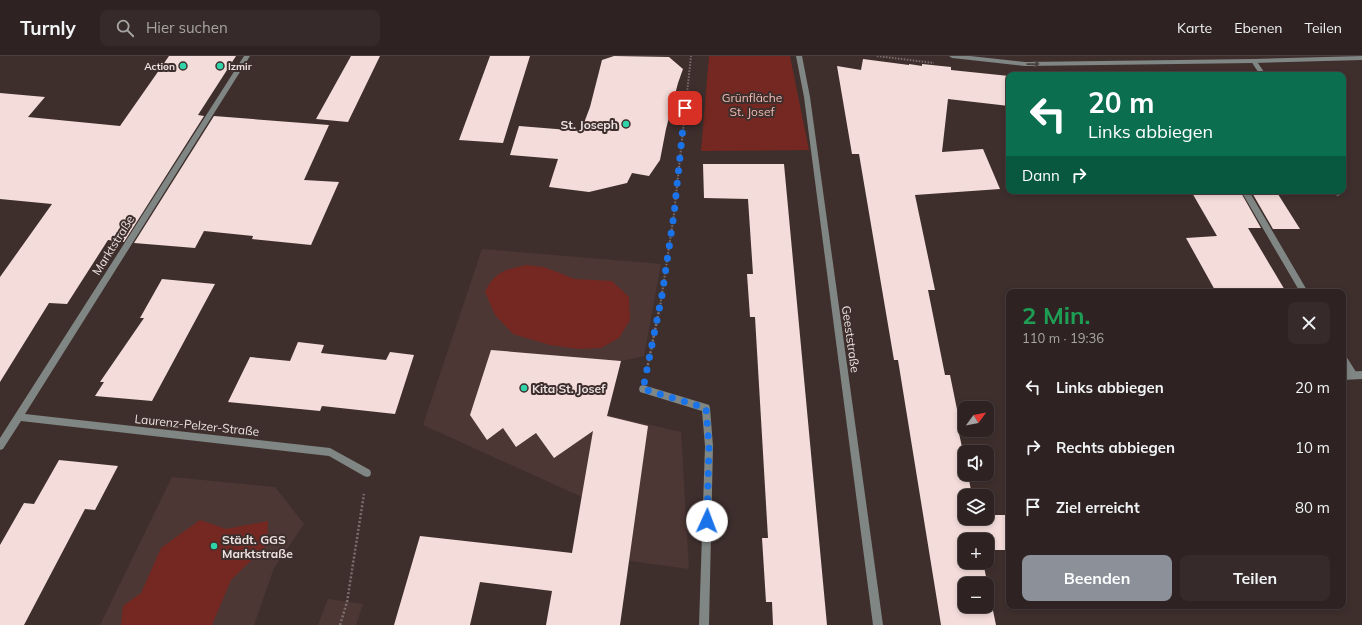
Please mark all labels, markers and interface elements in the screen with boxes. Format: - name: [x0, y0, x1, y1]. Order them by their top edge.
- search box: [100, 10, 380, 46]
- text: Turnly: [20, 16, 76, 40]
- icon: search: [114, 17, 136, 39]
- text: Hier suchen: [146, 18, 228, 37]
- text: Karte: [1177, 19, 1212, 37]
- text: Ebenen: [1234, 19, 1283, 37]
- text: Teilen: [1305, 19, 1342, 37]
- place label: Action: [144, 60, 175, 73]
- place label: Izmir: [228, 60, 252, 73]
- one-way arrow: [1026, 60, 1039, 68]
- marker: Action: [178, 61, 188, 71]
- marker: Izmir: [215, 61, 225, 71]
- text: 20 m: [1088, 85, 1154, 120]
- icon: left: [1022, 88, 1074, 140]
- park label: Grünfläche St. Josef: [722, 90, 782, 119]
- pin: [668, 91, 702, 125]
- icon: arrive: [674, 97, 696, 119]
- place label: St. Joseph: [561, 117, 618, 132]
- marker: St. Joseph: [621, 119, 631, 129]
- text: Links abbiegen: [1088, 120, 1213, 143]
- icon: right: [1068, 164, 1090, 186]
- text: Dann: [1022, 166, 1060, 185]
- street label: Marktstraße: [89, 212, 137, 278]
- text: 2 Min.: [1022, 300, 1091, 330]
- button: close: [1288, 302, 1330, 344]
- street label: Geeststraße: [839, 304, 863, 374]
- text: 110 m · 19:36: [1022, 330, 1104, 346]
- icon: left: [1022, 376, 1044, 398]
- text: Links abbiegen: [1056, 378, 1164, 397]
- text: 20 m: [1295, 378, 1330, 397]
- place label: Kita St. Josef: [532, 381, 606, 396]
- marker: Kita St. Josef: [519, 383, 529, 393]
- north arrow: [958, 401, 994, 437]
- map controls: [958, 401, 994, 613]
- street label: Laurenz-Pelzer-Straße: [134, 411, 260, 439]
- icon: right: [1022, 436, 1044, 458]
- text: Rechts abbiegen: [1056, 438, 1175, 457]
- text: 10 m: [1295, 438, 1330, 457]
- button: sound: [958, 445, 994, 481]
- button: layers: [958, 489, 994, 525]
- icon: arrive: [1022, 496, 1044, 518]
- text: Ziel erreicht: [1056, 498, 1140, 517]
- text: 80 m: [1295, 498, 1330, 517]
- position arrow: [686, 500, 728, 542]
- place label: Städt. GGS Marktstraße: [222, 532, 293, 561]
- button: +: [958, 533, 994, 569]
- marker: Städt. GGS Marktstraße: [209, 541, 219, 551]
- button: Beenden: [1022, 555, 1172, 601]
- button: Teilen: [1180, 555, 1330, 601]
- button: −: [958, 577, 994, 613]

